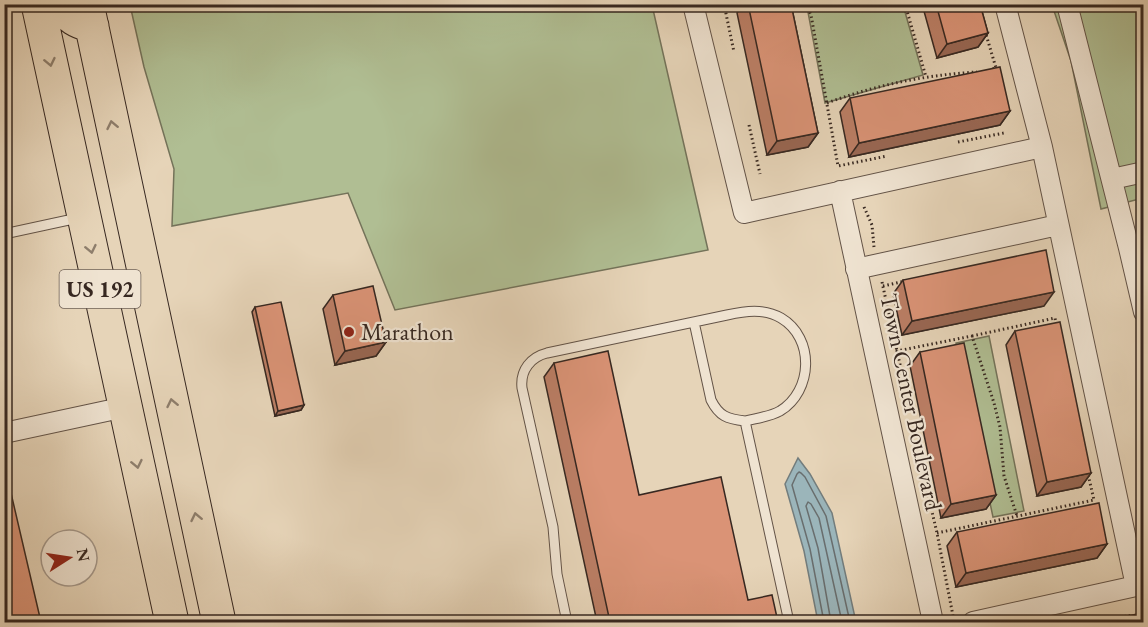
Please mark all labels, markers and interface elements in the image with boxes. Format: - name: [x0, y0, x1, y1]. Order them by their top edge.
- one-way arrow: [43, 56, 56, 66]
- one-way arrow: [107, 121, 120, 131]
- one-way arrow: [84, 244, 97, 254]
- road number: US 192: [60, 270, 140, 308]
- street label: Town Center Boulevard: [873, 290, 950, 514]
- place label: Marathon: [361, 316, 454, 347]
- marker: Marathon: [342, 325, 356, 339]
- one-way arrow: [166, 398, 179, 408]
- one-way arrow: [130, 458, 143, 468]
- one-way arrow: [191, 512, 204, 522]
- north arrow: [39, 528, 99, 588]
- text: N: [72, 546, 95, 564]

